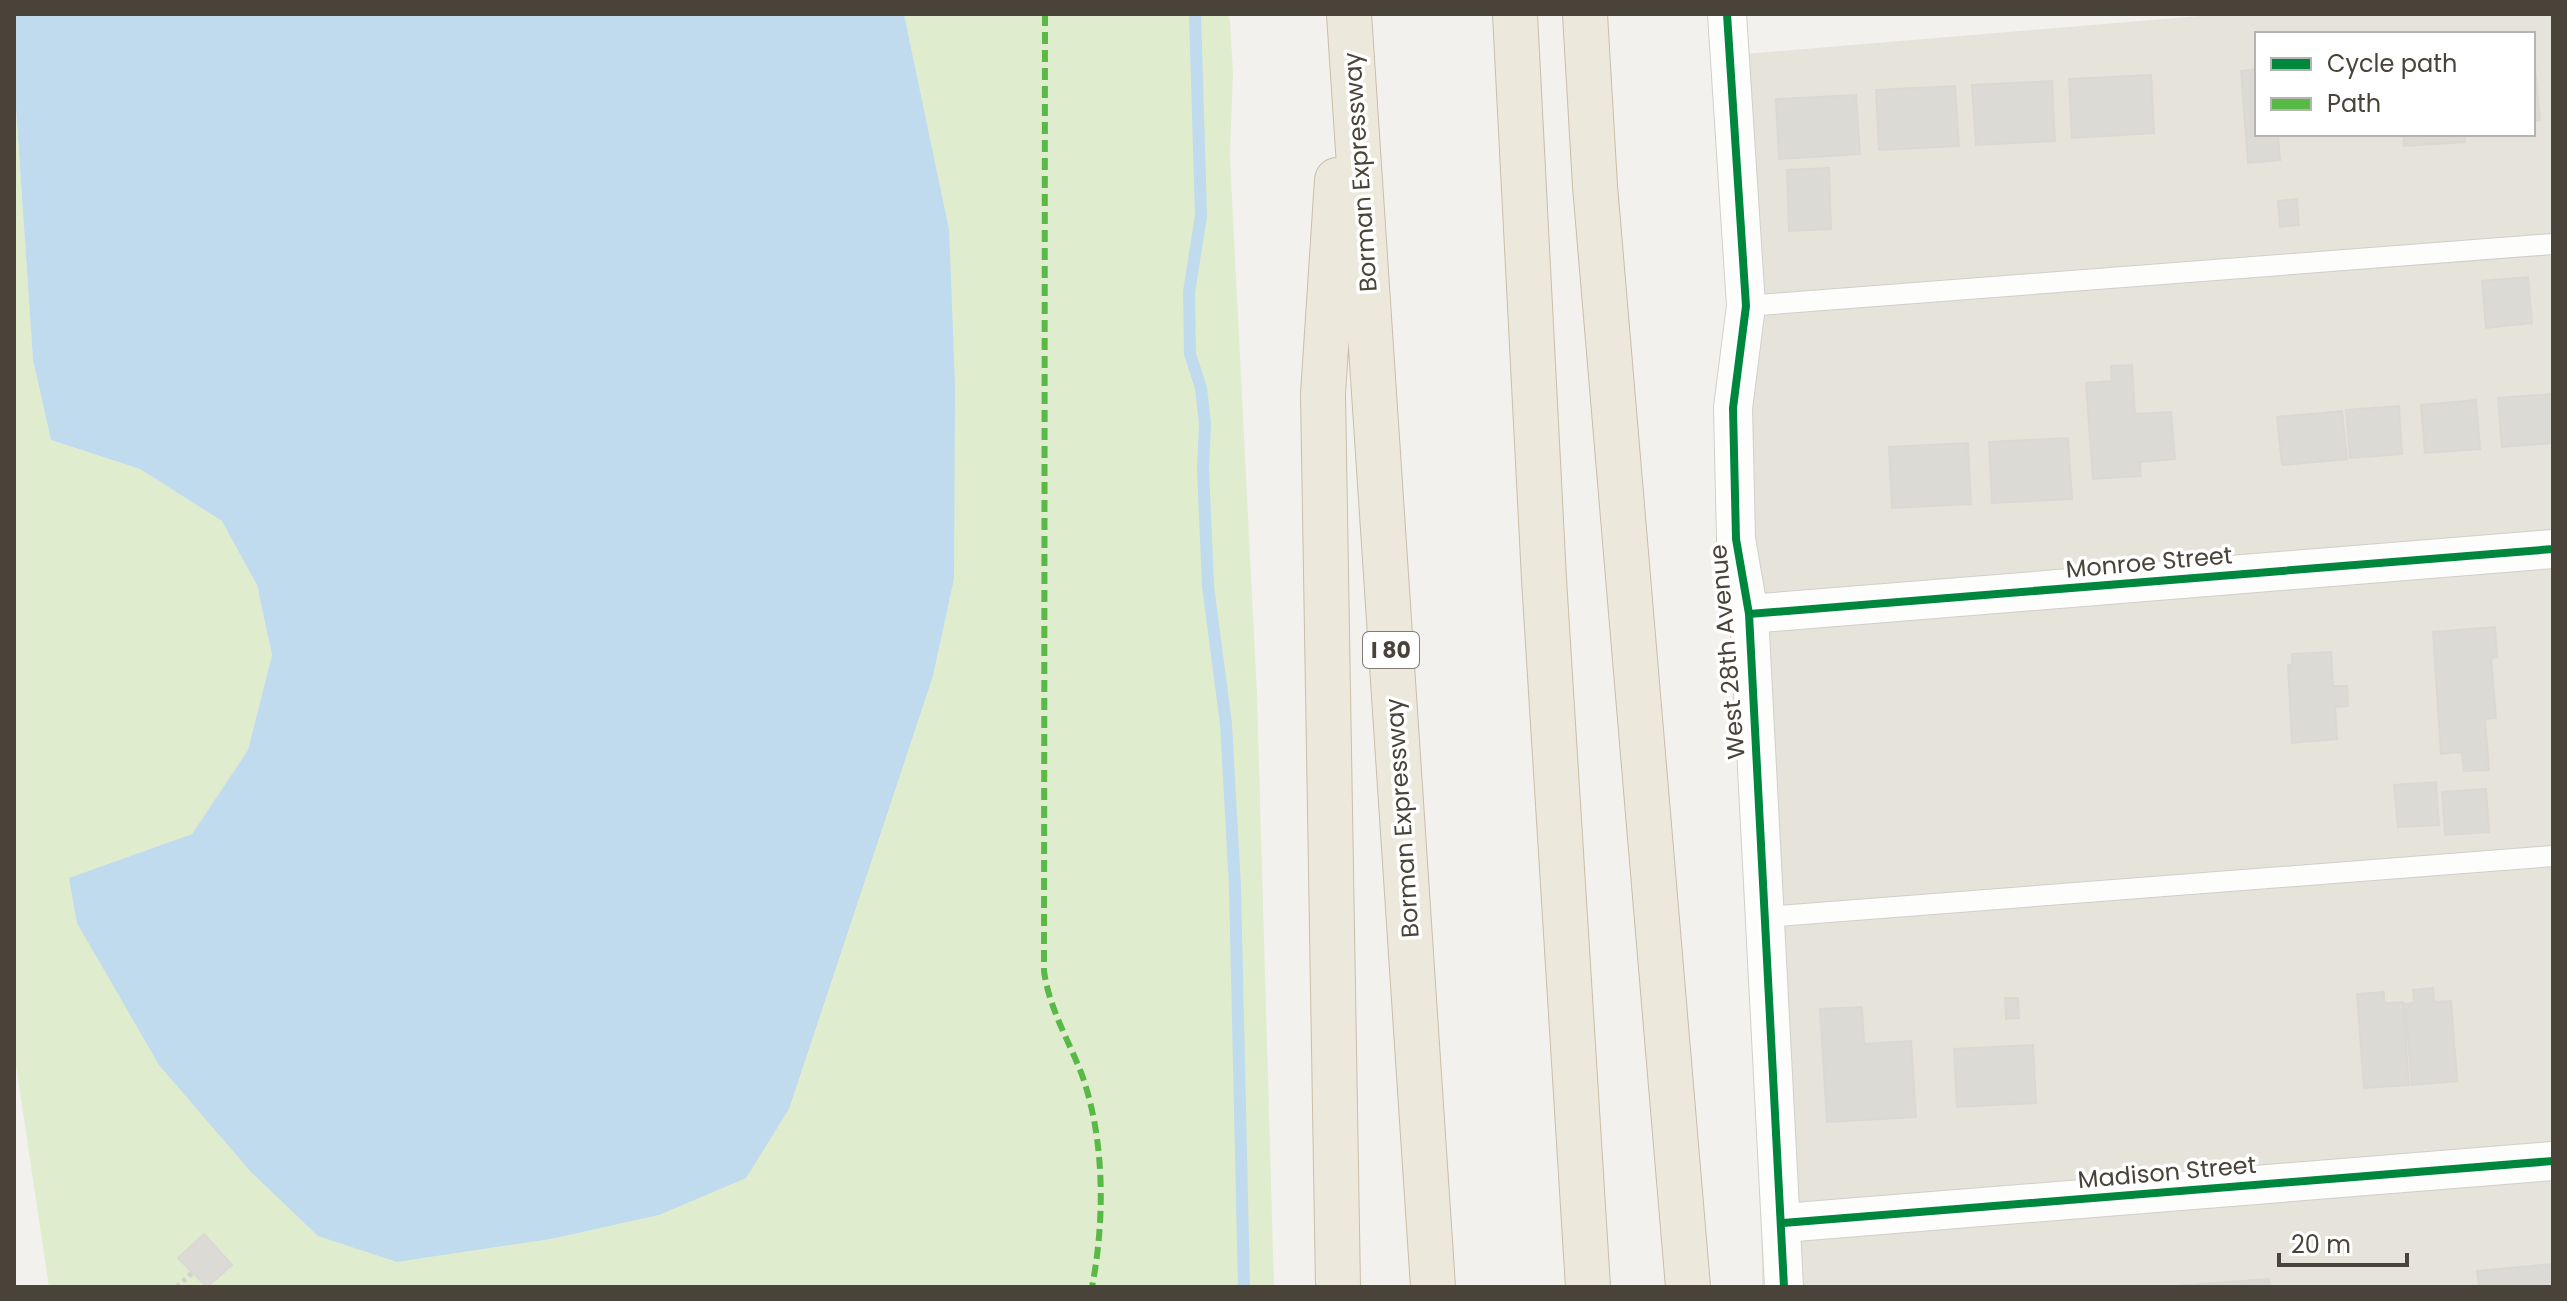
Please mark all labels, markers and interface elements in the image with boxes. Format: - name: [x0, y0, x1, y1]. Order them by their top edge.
- legend: [2255, 32, 2535, 136]
- text: Cycle path: [2327, 47, 2457, 80]
- street label: Borman Expressway: [1335, 51, 1385, 293]
- text: Path: [2327, 87, 2381, 120]
- street label: Monroe Street: [2064, 538, 2234, 586]
- street label: West 28th Avenue: [1701, 543, 1753, 761]
- road number: I 80: [1363, 632, 1419, 668]
- street label: Borman Expressway: [1377, 697, 1427, 939]
- street label: Madison Street: [2076, 1148, 2258, 1196]
- scale bar: [2279, 1217, 2407, 1267]
- text: 20 m: [2291, 1228, 2351, 1261]

